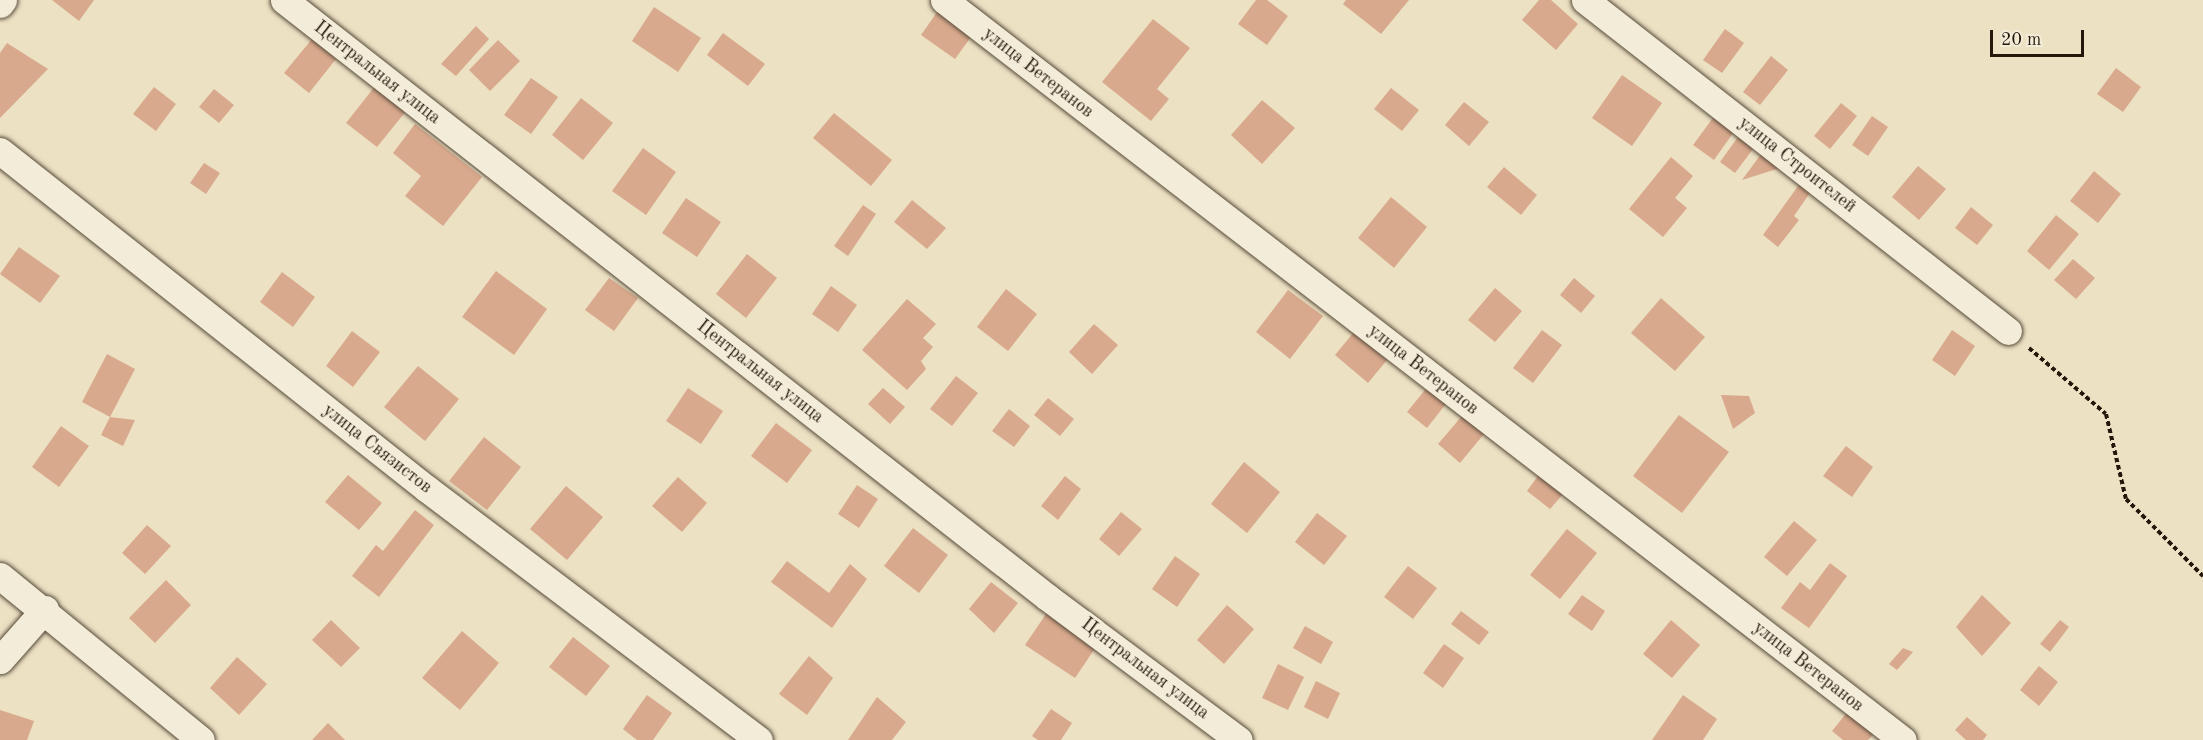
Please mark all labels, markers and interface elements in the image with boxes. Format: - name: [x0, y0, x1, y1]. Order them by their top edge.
- street label: Центральная улица: [309, 17, 445, 129]
- scale bar: [1993, 18, 2088, 56]
- street label: улица Ветеранов: [978, 23, 1098, 123]
- text: 20 m: [2001, 31, 2041, 49]
- street label: улица Строителей: [1734, 112, 1860, 218]
- street label: Центральная улица: [692, 316, 828, 428]
- street label: улица Ветеранов: [1363, 320, 1483, 420]
- street label: улица Связистов: [318, 400, 436, 498]
- street label: Центральная улица: [1077, 614, 1213, 724]
- street label: улица Ветеранов: [1748, 617, 1868, 717]

